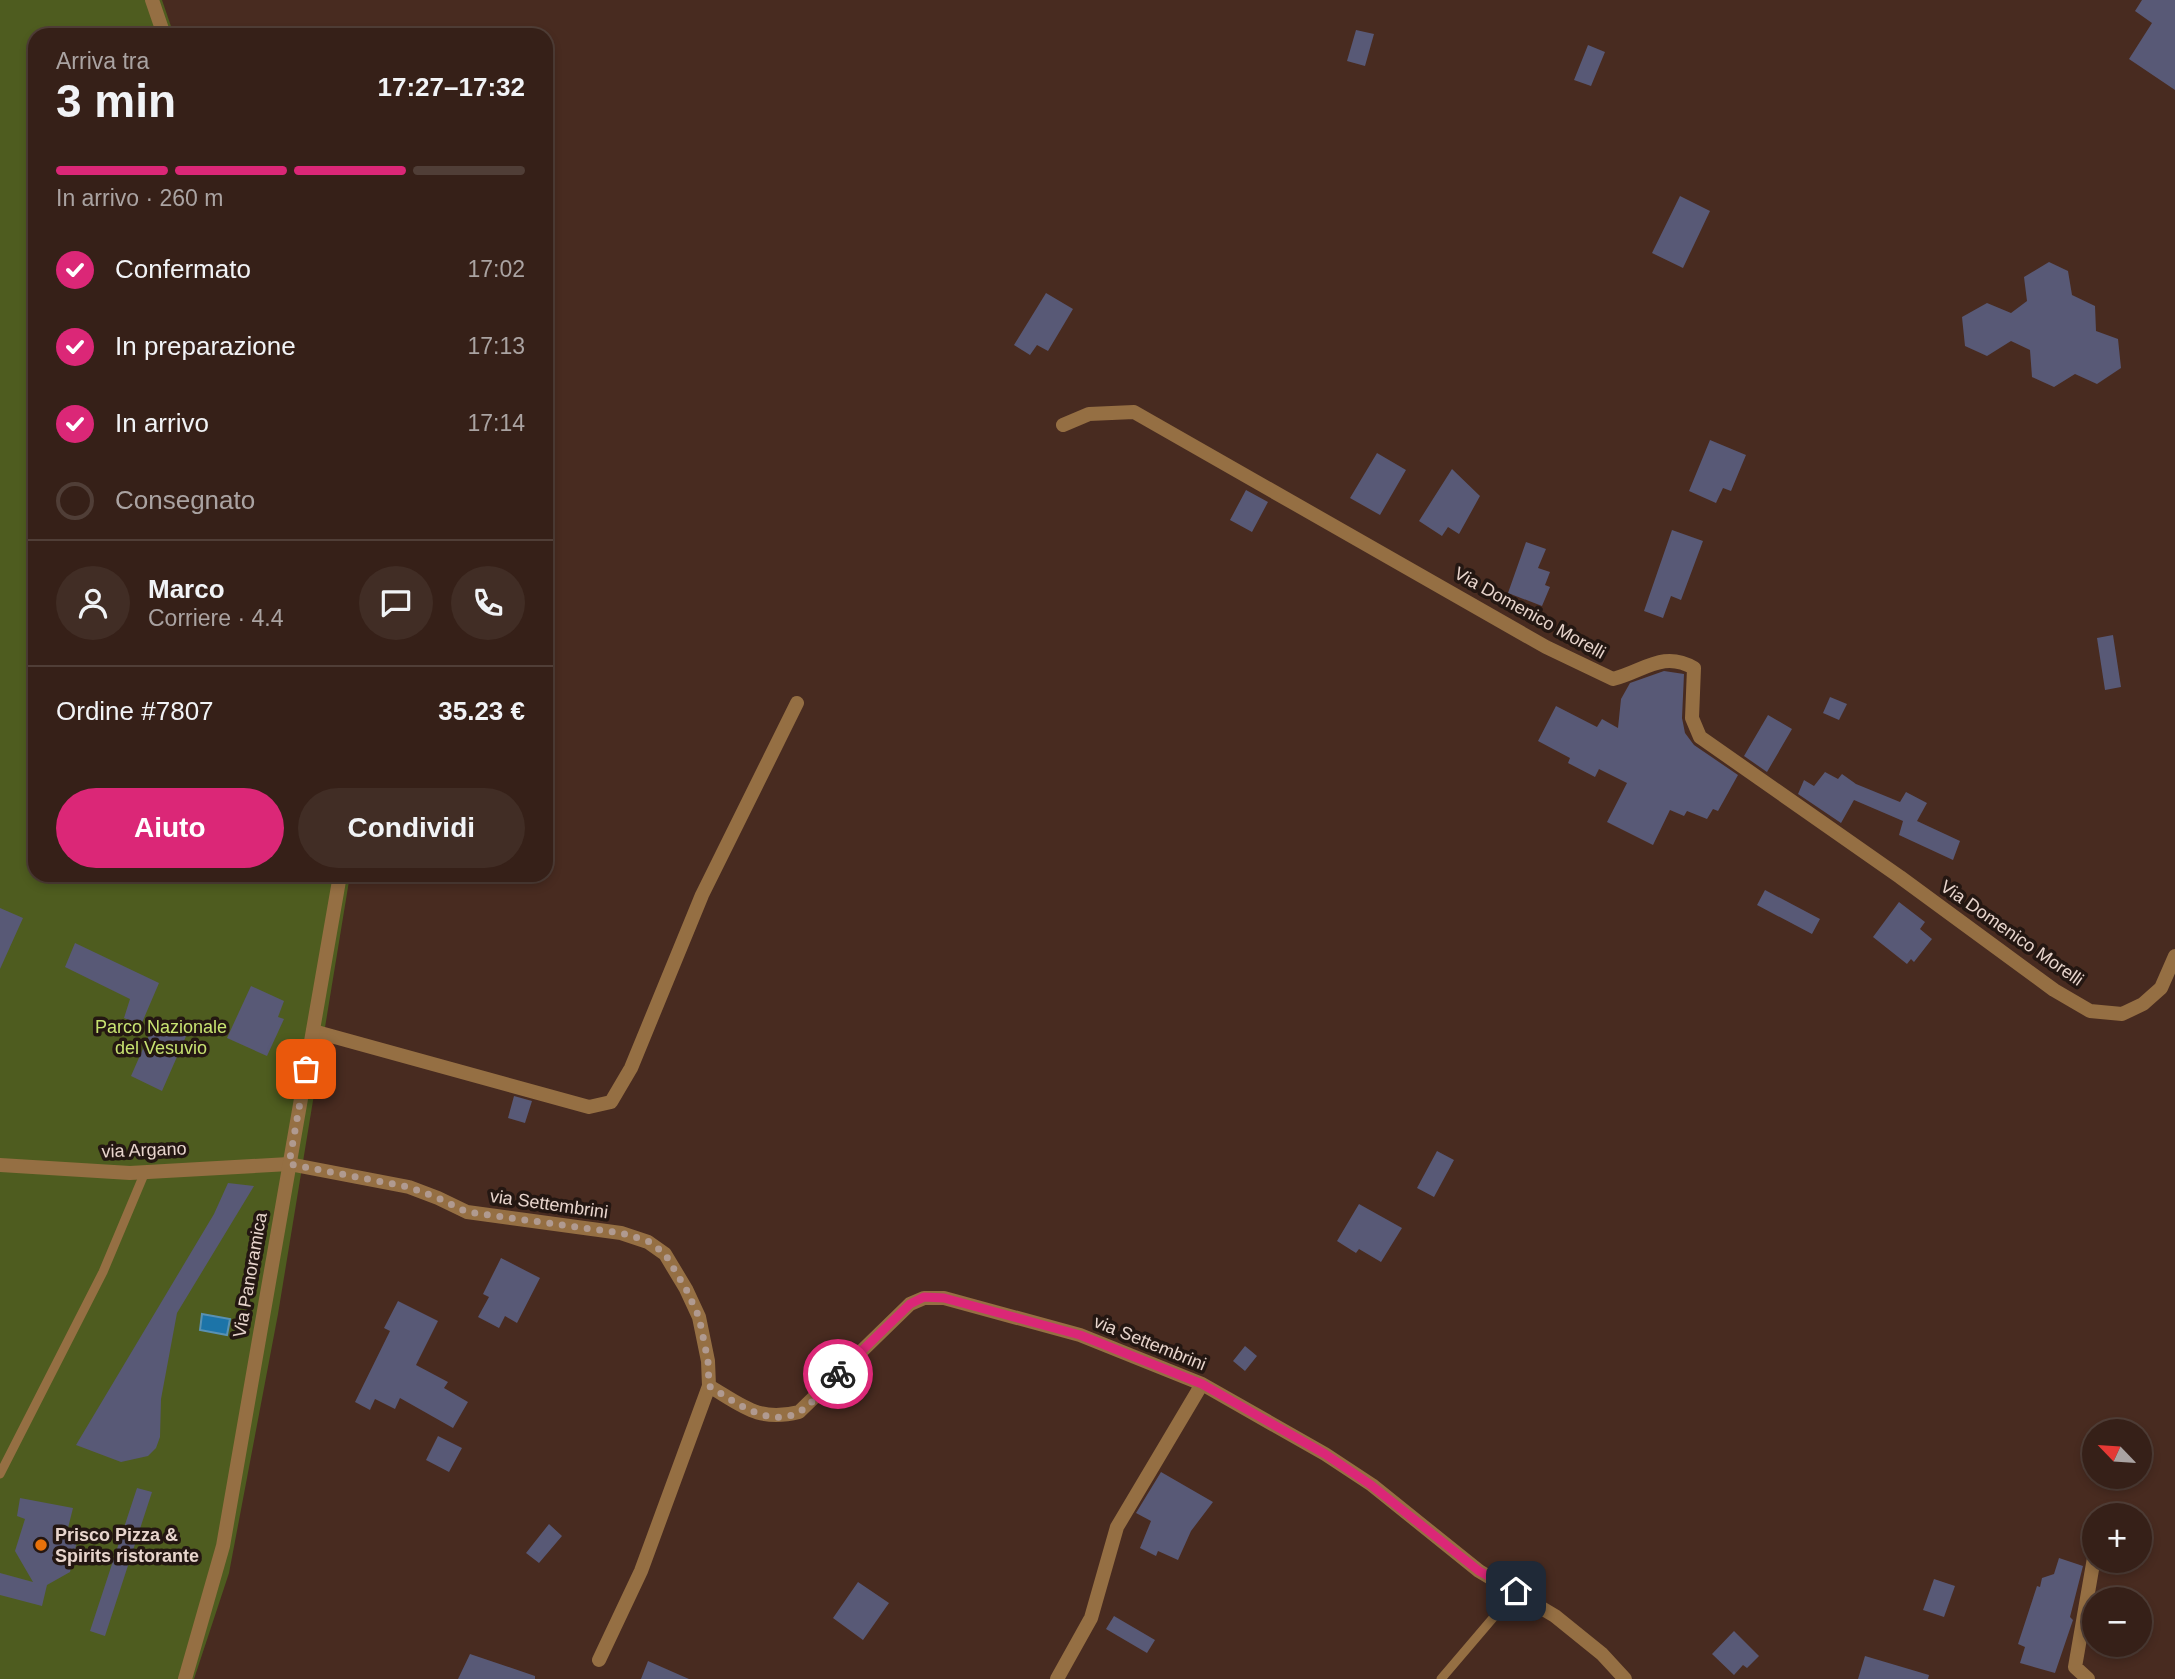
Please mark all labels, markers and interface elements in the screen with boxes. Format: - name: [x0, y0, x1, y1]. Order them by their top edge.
- text: Arriva tra: [56, 48, 149, 74]
- text: 17:27–17:32: [378, 72, 525, 102]
- text: 3 min: [56, 75, 176, 127]
- text: In arrivo · 260 m: [56, 185, 223, 211]
- icon: check: [56, 251, 94, 289]
- text: Confermato: [115, 254, 251, 284]
- text: 17:02: [467, 256, 525, 282]
- icon: check: [56, 328, 94, 366]
- text: In preparazione: [115, 331, 296, 361]
- text: 17:13: [467, 333, 525, 359]
- icon: check: [56, 405, 94, 443]
- text: In arrivo: [115, 408, 209, 438]
- text: 17:14: [467, 410, 525, 436]
- text: Consegnato: [115, 485, 255, 515]
- street label: Via Domenico Morelli: [1451, 563, 1609, 663]
- button: person: [56, 566, 130, 640]
- button: chat: [359, 566, 433, 640]
- button: phone: [451, 566, 525, 640]
- text: Marco: [148, 574, 225, 604]
- text: Corriere · 4.4: [148, 605, 283, 631]
- text: Ordine #7807: [56, 696, 214, 726]
- text: 35.23 €: [438, 696, 525, 726]
- button: Aiuto: [56, 788, 284, 868]
- button: Condividi: [298, 788, 525, 868]
- street label: Via Domenico Morelli: [1937, 876, 2087, 990]
- park label: Parco Nazionale del Vesuvio: [95, 1017, 227, 1058]
- pin: [276, 1039, 336, 1099]
- icon: bag: [287, 1050, 325, 1088]
- street label: via Argano: [101, 1139, 187, 1161]
- street label: via Settembrini: [489, 1186, 609, 1222]
- street label: Via Panoramica: [229, 1210, 271, 1339]
- street label: via Settembrini: [1091, 1311, 1209, 1375]
- courier: [803, 1339, 873, 1409]
- icon: bike: [819, 1355, 857, 1393]
- north arrow: [2082, 1419, 2152, 1489]
- map controls: [2082, 1419, 2152, 1657]
- button: +: [2082, 1503, 2152, 1573]
- place label: Prisco Pizza & Spirits ristorante: [55, 1525, 199, 1566]
- marker: Prisco Pizza & Spirits ristorante: [33, 1537, 49, 1553]
- pin: [1486, 1561, 1546, 1621]
- icon: home: [1497, 1572, 1535, 1610]
- button: −: [2082, 1587, 2152, 1657]

